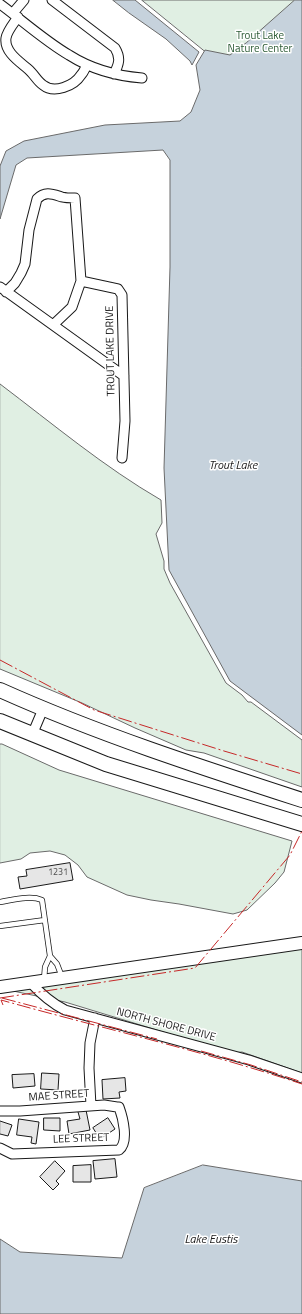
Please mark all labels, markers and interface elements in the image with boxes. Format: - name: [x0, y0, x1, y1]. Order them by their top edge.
- park label: Trout Lake Nature Center: [228, 29, 292, 55]
- street label: TROUT LAKE DRIVE: [104, 306, 118, 396]
- water label: Trout Lake: [209, 459, 257, 473]
- house number: 1231: [48, 868, 68, 878]
- street label: NORTH SHORE DRIVE: [115, 1005, 217, 1045]
- street label: MAE STREET: [28, 1087, 90, 1105]
- street label: LEE STREET: [53, 1131, 109, 1147]
- water label: Lake Eustis: [185, 1233, 237, 1247]

